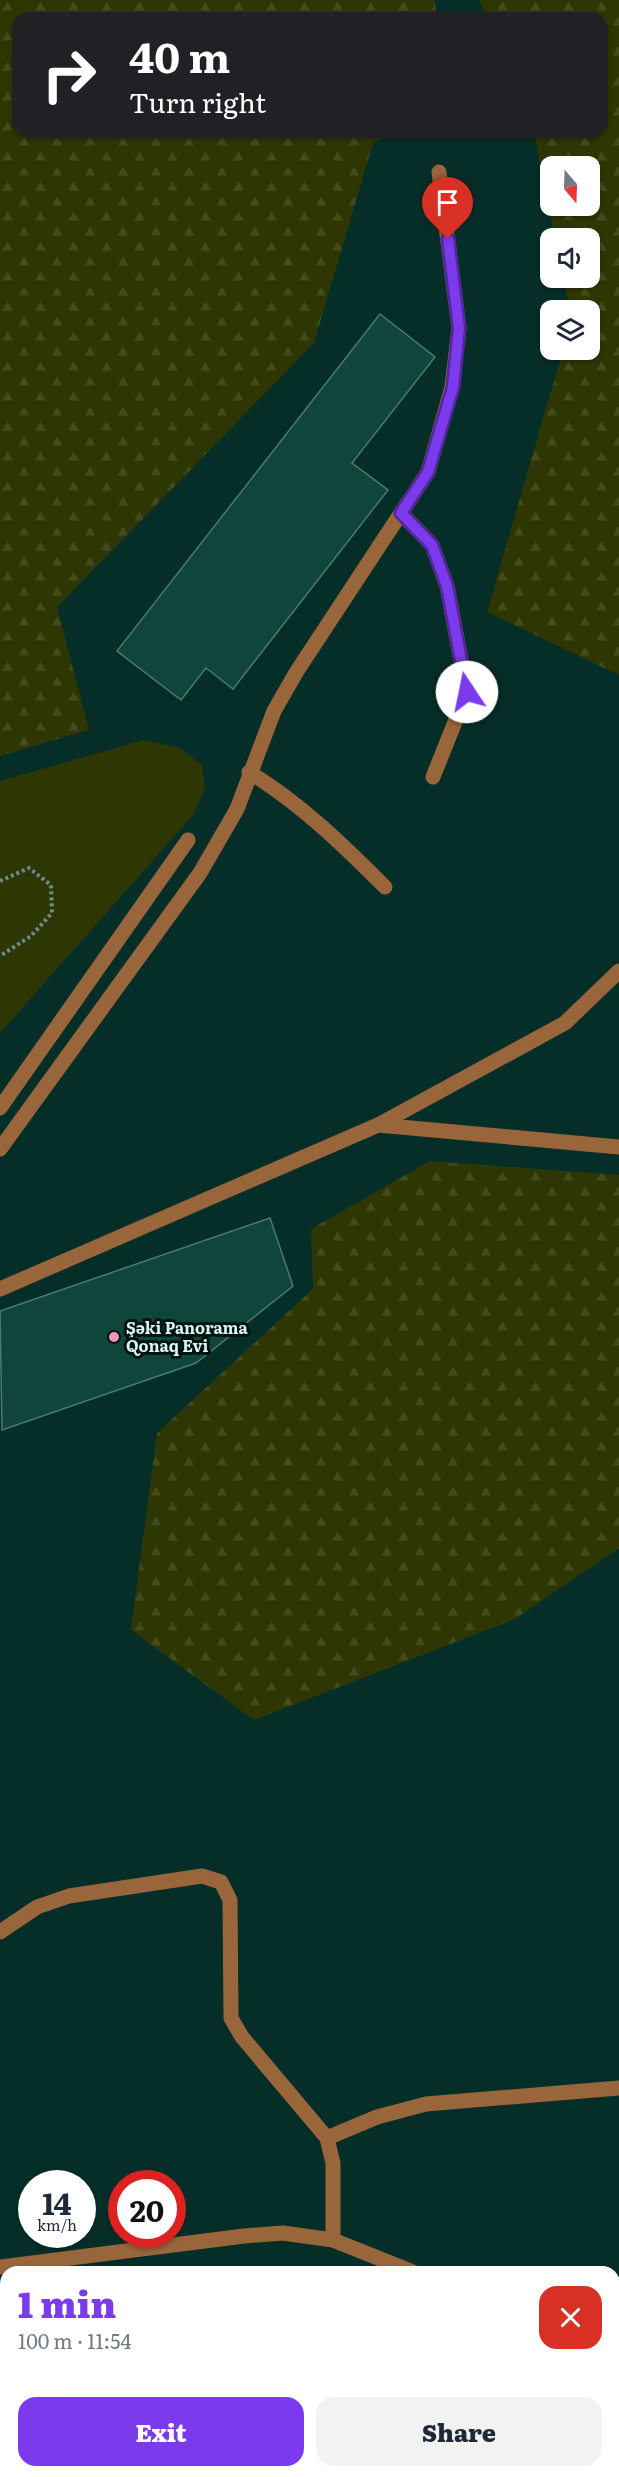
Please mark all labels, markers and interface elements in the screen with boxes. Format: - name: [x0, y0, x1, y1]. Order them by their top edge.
- text: 40 m: [129, 24, 230, 86]
- icon: right: [30, 36, 108, 114]
- text: Turn right: [129, 81, 266, 121]
- north arrow: [540, 156, 600, 216]
- map controls: [540, 156, 600, 360]
- pin: [422, 177, 473, 239]
- icon: arrive: [431, 186, 464, 219]
- button: sound: [540, 228, 600, 288]
- button: layers: [540, 300, 600, 360]
- position arrow: [435, 660, 499, 724]
- place label: Şəki Panorama Qonaq Evi: [126, 1315, 249, 1357]
- marker: Şəki Panorama Qonaq Evi: [107, 1330, 121, 1344]
- speed limit sign: 20: [108, 2170, 186, 2248]
- text: 14: [42, 2180, 72, 2224]
- text: km/h: [37, 2213, 77, 2236]
- text: 1 min: [18, 2276, 116, 2329]
- button: close: [539, 2286, 602, 2349]
- text: 100 m · 11:54: [18, 2325, 131, 2355]
- button: Exit: [18, 2397, 304, 2466]
- button: Share: [316, 2397, 602, 2466]

